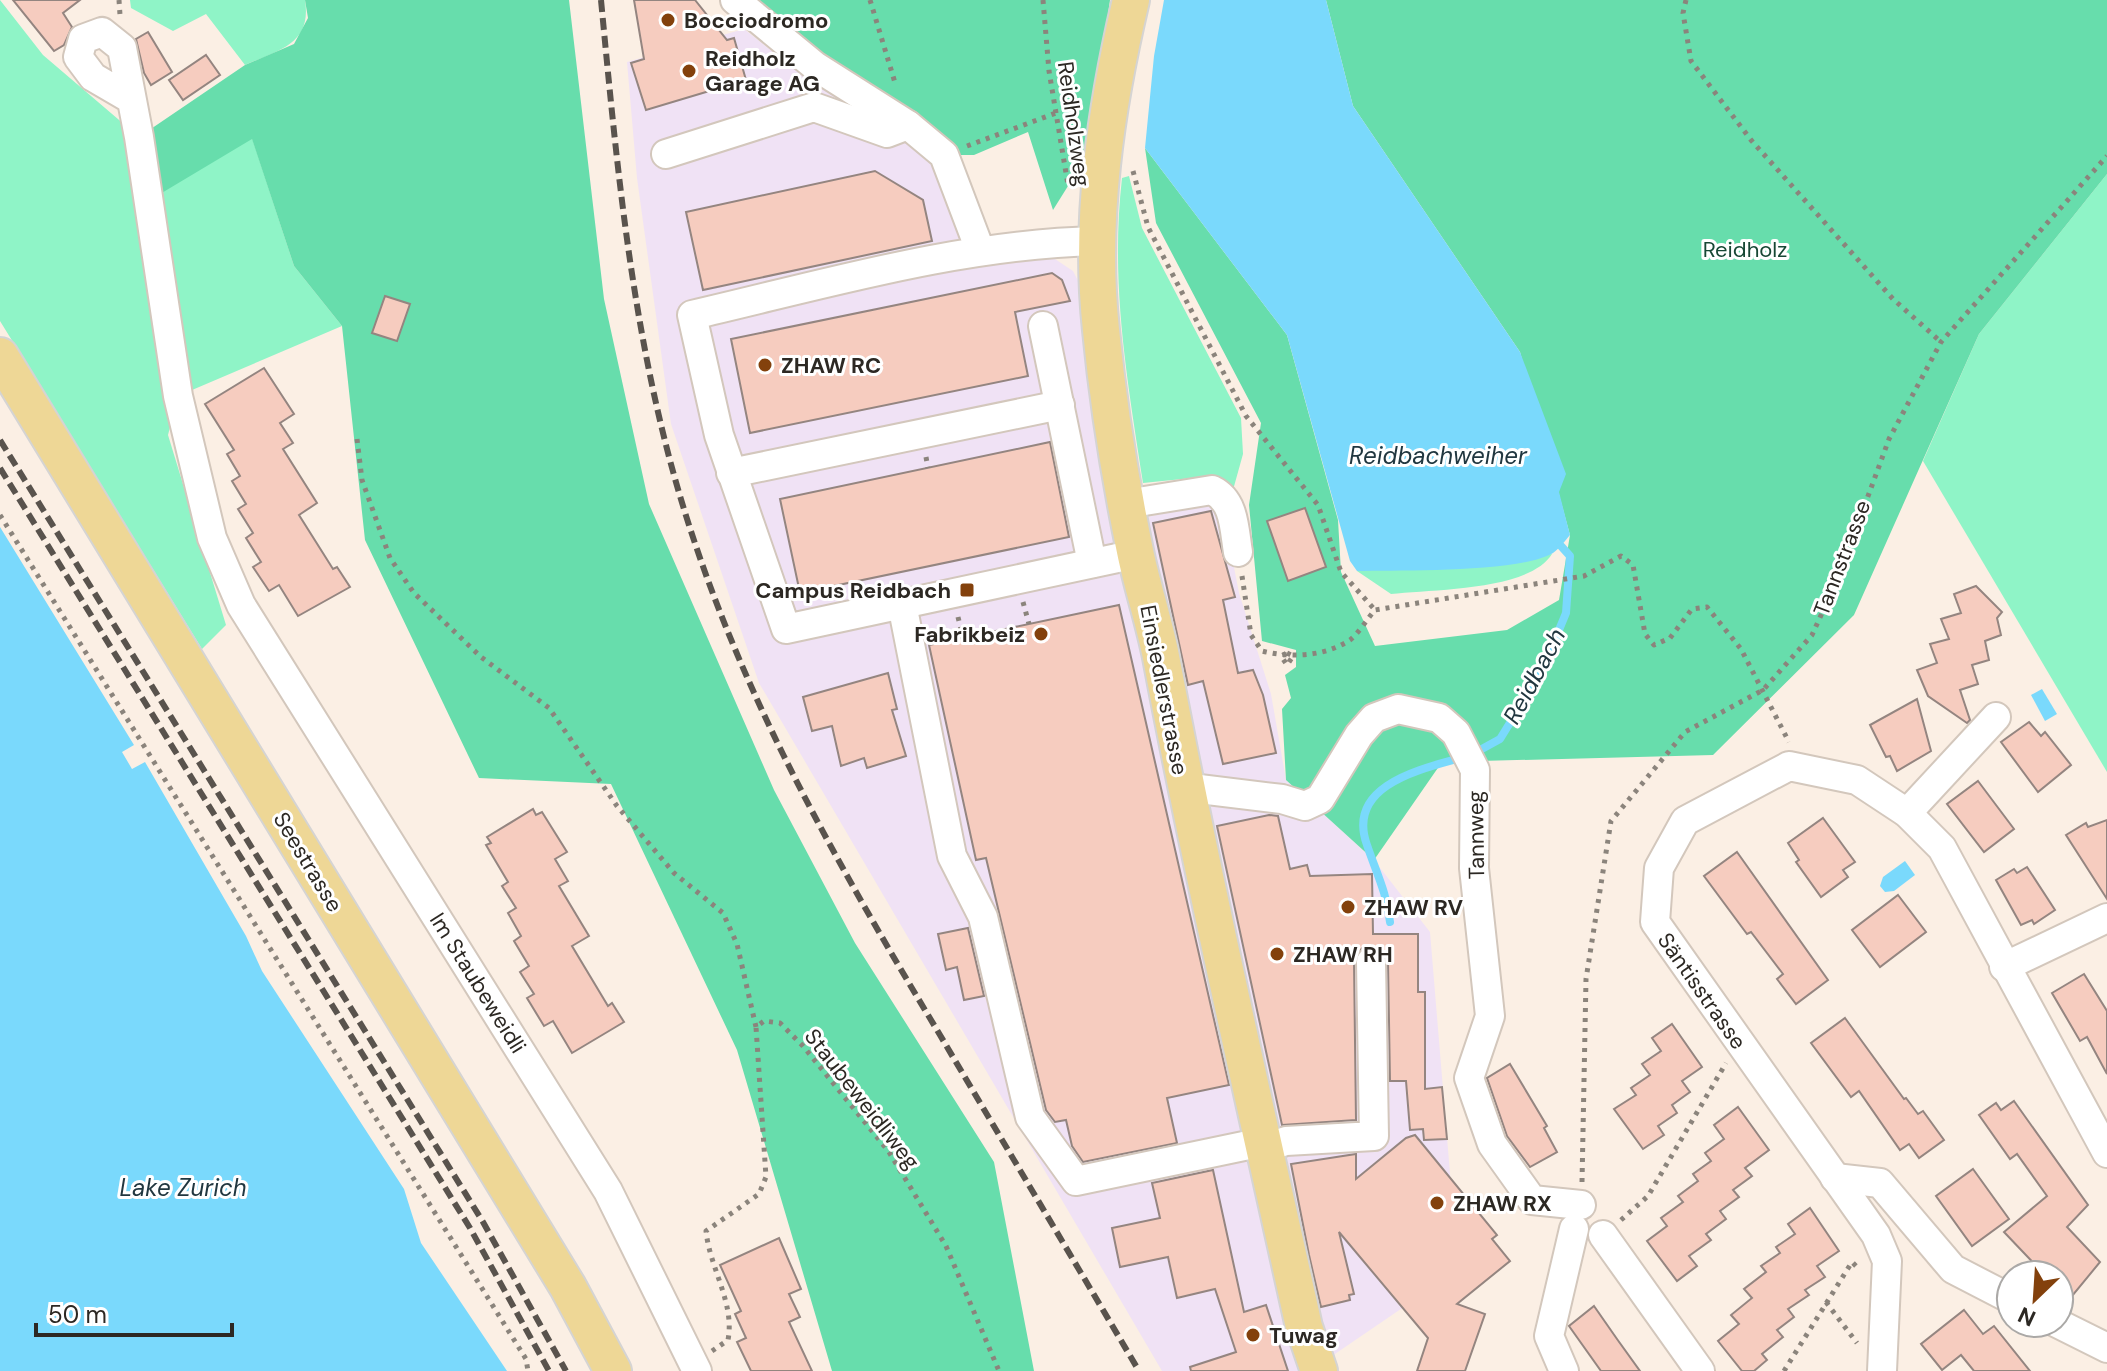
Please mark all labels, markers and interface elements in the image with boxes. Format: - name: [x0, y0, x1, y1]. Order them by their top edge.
- place label: Bocciodromo: [684, 6, 828, 35]
- marker: Bocciodromo: [659, 11, 677, 29]
- place label: Reidholz Garage AG: [705, 44, 820, 98]
- street label: Reidholzweg: [1051, 60, 1097, 188]
- marker: Reidholz Garage AG: [680, 62, 698, 80]
- park label: Reidholz: [1703, 235, 1787, 264]
- place label: ZHAW RC: [781, 351, 881, 380]
- marker: ZHAW RC: [756, 356, 774, 374]
- water label: Reidbachweiher: [1349, 440, 1528, 471]
- street label: Tannstrasse: [1807, 496, 1877, 620]
- place label: Campus Reidbach: [755, 576, 951, 605]
- marker: Campus Reidbach: [958, 581, 976, 599]
- street label: Einsiedlerstrasse: [1133, 603, 1195, 777]
- place label: Fabrikbeiz: [914, 620, 1025, 649]
- water label: Reidbach: [1496, 623, 1572, 729]
- marker: Fabrikbeiz: [1032, 625, 1050, 643]
- street label: Tannweg: [1461, 790, 1491, 880]
- street label: Seestrasse: [267, 807, 349, 917]
- place label: ZHAW RV: [1364, 893, 1463, 922]
- marker: ZHAW RV: [1339, 898, 1357, 916]
- street label: Im Staubeweidli: [423, 907, 533, 1059]
- street label: Säntisstrasse: [1651, 927, 1753, 1055]
- place label: ZHAW RH: [1293, 940, 1393, 969]
- marker: ZHAW RH: [1268, 945, 1286, 963]
- street label: Staubeweidliweg: [798, 1023, 926, 1175]
- water label: Lake Zurich: [119, 1172, 247, 1203]
- place label: ZHAW RX: [1453, 1189, 1552, 1218]
- marker: ZHAW RX: [1428, 1194, 1446, 1212]
- north arrow: [1995, 1259, 2075, 1339]
- scale bar: [36, 1287, 232, 1337]
- text: 50 m: [48, 1299, 107, 1330]
- text: N: [2013, 1300, 2040, 1333]
- place label: Tuwag: [1269, 1321, 1338, 1350]
- marker: Tuwag: [1244, 1326, 1262, 1344]

